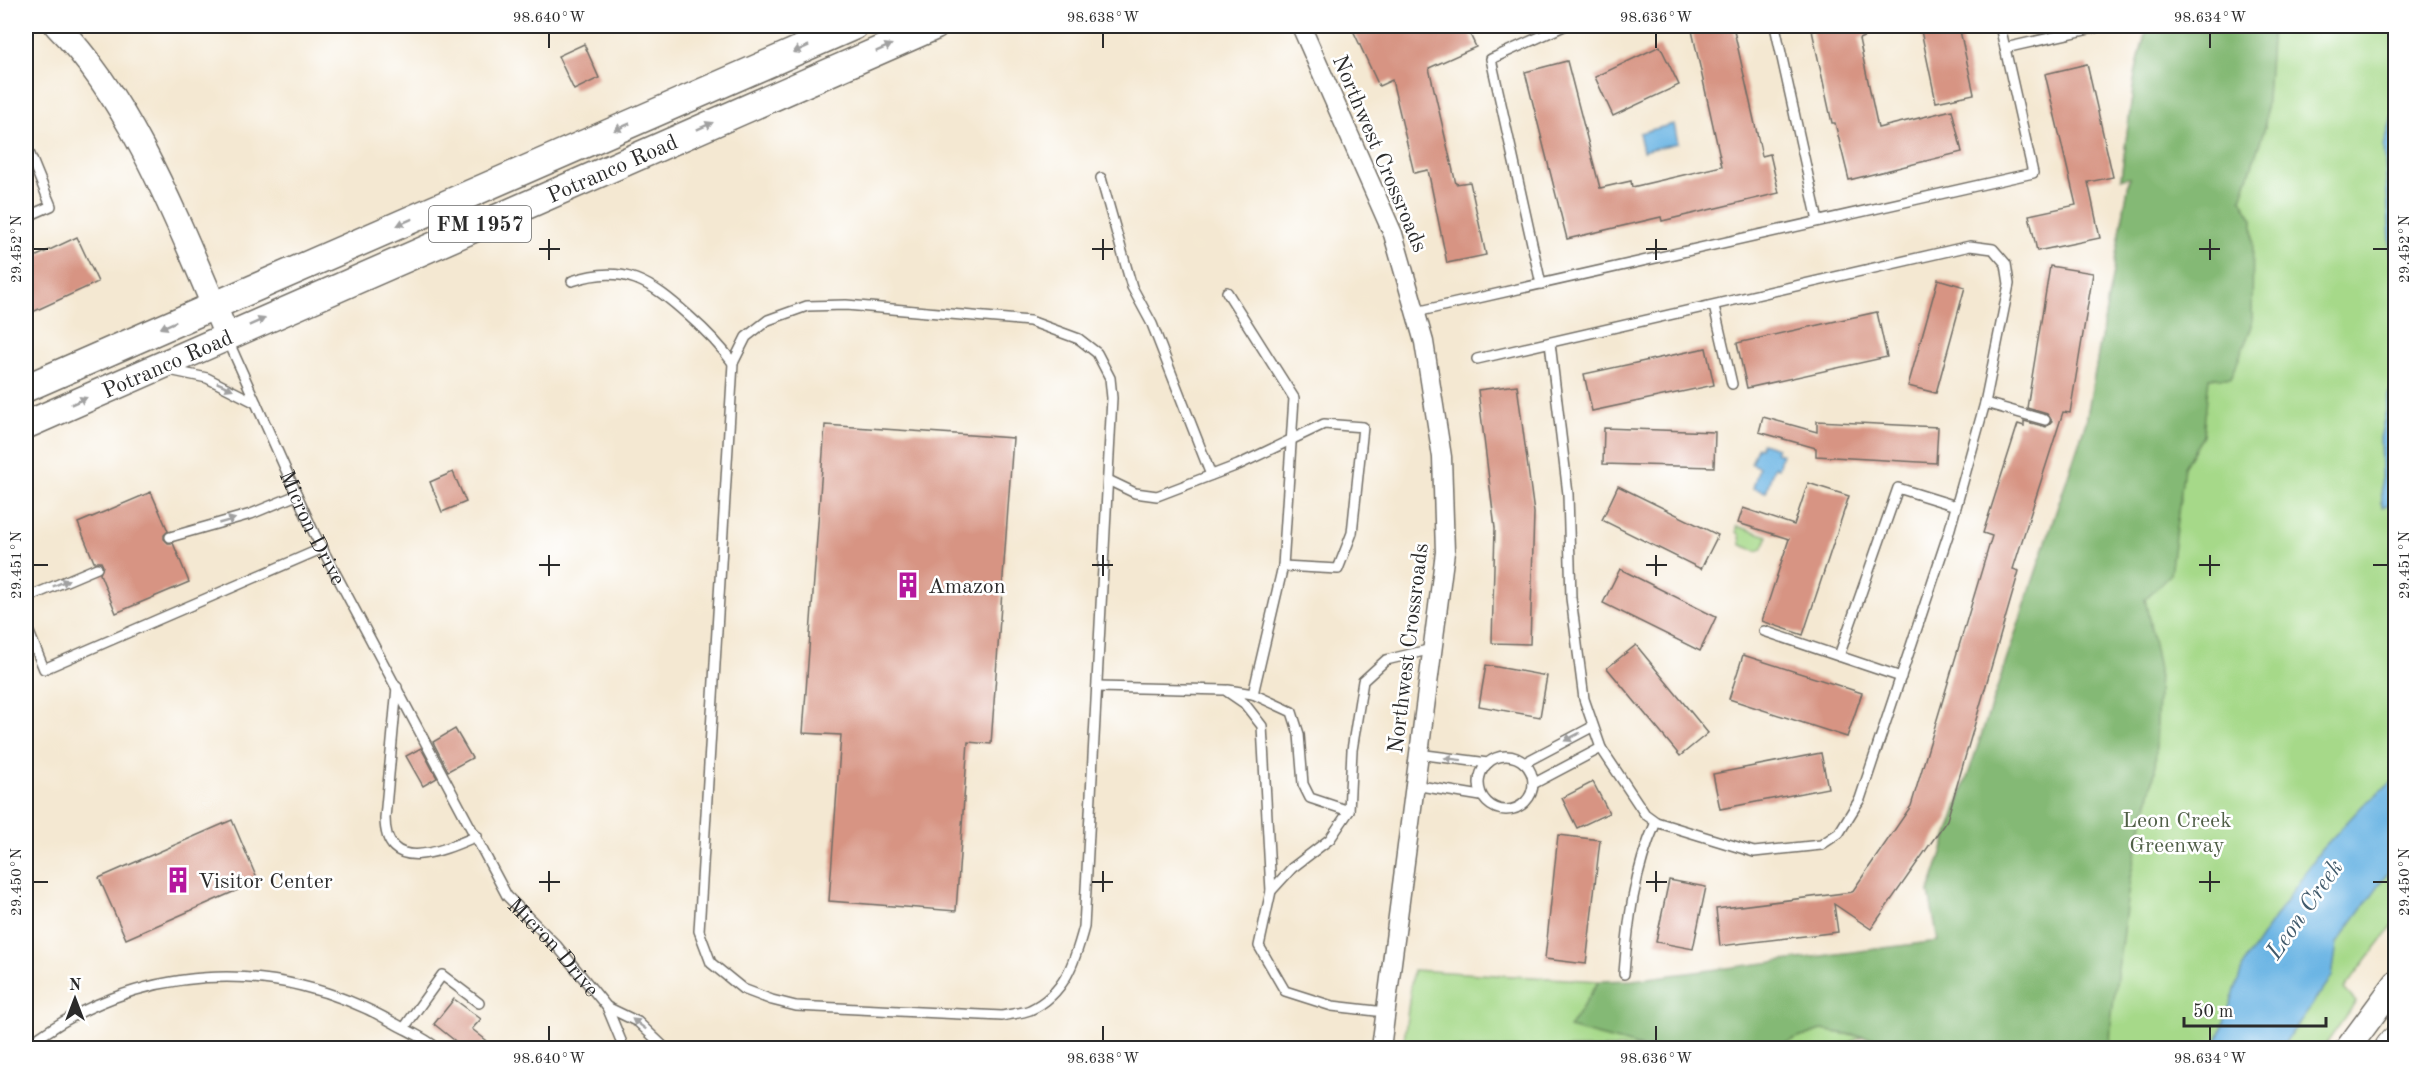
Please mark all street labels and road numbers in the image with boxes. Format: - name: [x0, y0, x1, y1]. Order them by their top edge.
- street label: Northwest Crossroads: [1328, 52, 1431, 256]
- street label: Potranco Road: [544, 131, 681, 208]
- road number: FM 1957: [429, 206, 531, 242]
- street label: Potranco Road: [99, 327, 236, 403]
- street label: Micron Drive: [274, 467, 349, 589]
- street label: Northwest Crossroads: [1385, 542, 1433, 755]
- street label: Micron Drive: [503, 895, 603, 1001]

